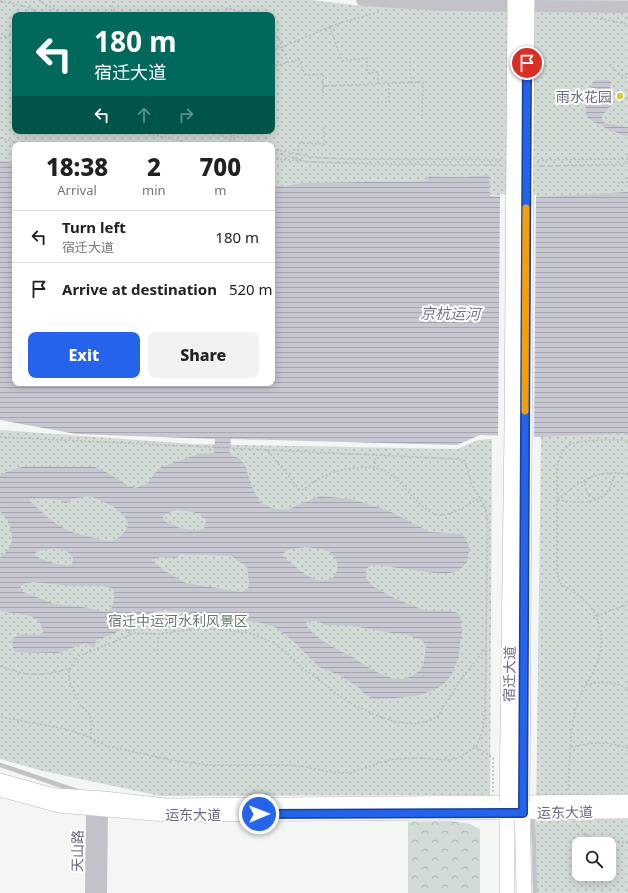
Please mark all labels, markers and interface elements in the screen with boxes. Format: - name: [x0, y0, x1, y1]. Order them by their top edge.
- text: 180 m: [94, 22, 177, 60]
- icon: left: [28, 28, 80, 80]
- pin: [510, 46, 544, 80]
- icon: arrive: [516, 52, 538, 74]
- text: 宿迁大道: [94, 60, 166, 84]
- place label: 雨水花园: [556, 87, 612, 106]
- marker: 雨水花园: [615, 91, 625, 101]
- icon: left: [91, 104, 113, 126]
- icon: ahead: [133, 104, 155, 126]
- icon: right: [175, 104, 197, 126]
- text: 18:38: [46, 150, 108, 183]
- text: 2: [147, 150, 161, 183]
- text: 700: [200, 150, 241, 183]
- text: Arrival: [57, 181, 97, 199]
- text: min: [142, 181, 166, 199]
- text: m: [214, 181, 226, 199]
- text: Turn left: [62, 217, 126, 237]
- icon: left: [28, 226, 50, 248]
- text: 180 m: [215, 227, 259, 247]
- text: 宿迁大道: [62, 238, 114, 256]
- icon: arrive: [28, 278, 50, 300]
- text: Arrive at destination: [62, 279, 217, 299]
- text: 520 m: [229, 279, 273, 299]
- water label: 京杭运河: [420, 302, 483, 324]
- button: Exit: [28, 332, 140, 378]
- button: Share: [148, 332, 259, 378]
- park label: 宿迁中运河水利风景区: [108, 611, 248, 630]
- street label: 宿迁大道: [499, 646, 519, 702]
- position arrow: [238, 793, 280, 835]
- street label: 运东大道: [537, 802, 593, 822]
- street label: 运东大道: [165, 805, 221, 824]
- street label: 天山路: [67, 830, 87, 872]
- map controls: [572, 837, 616, 881]
- button: search: [572, 837, 616, 881]

